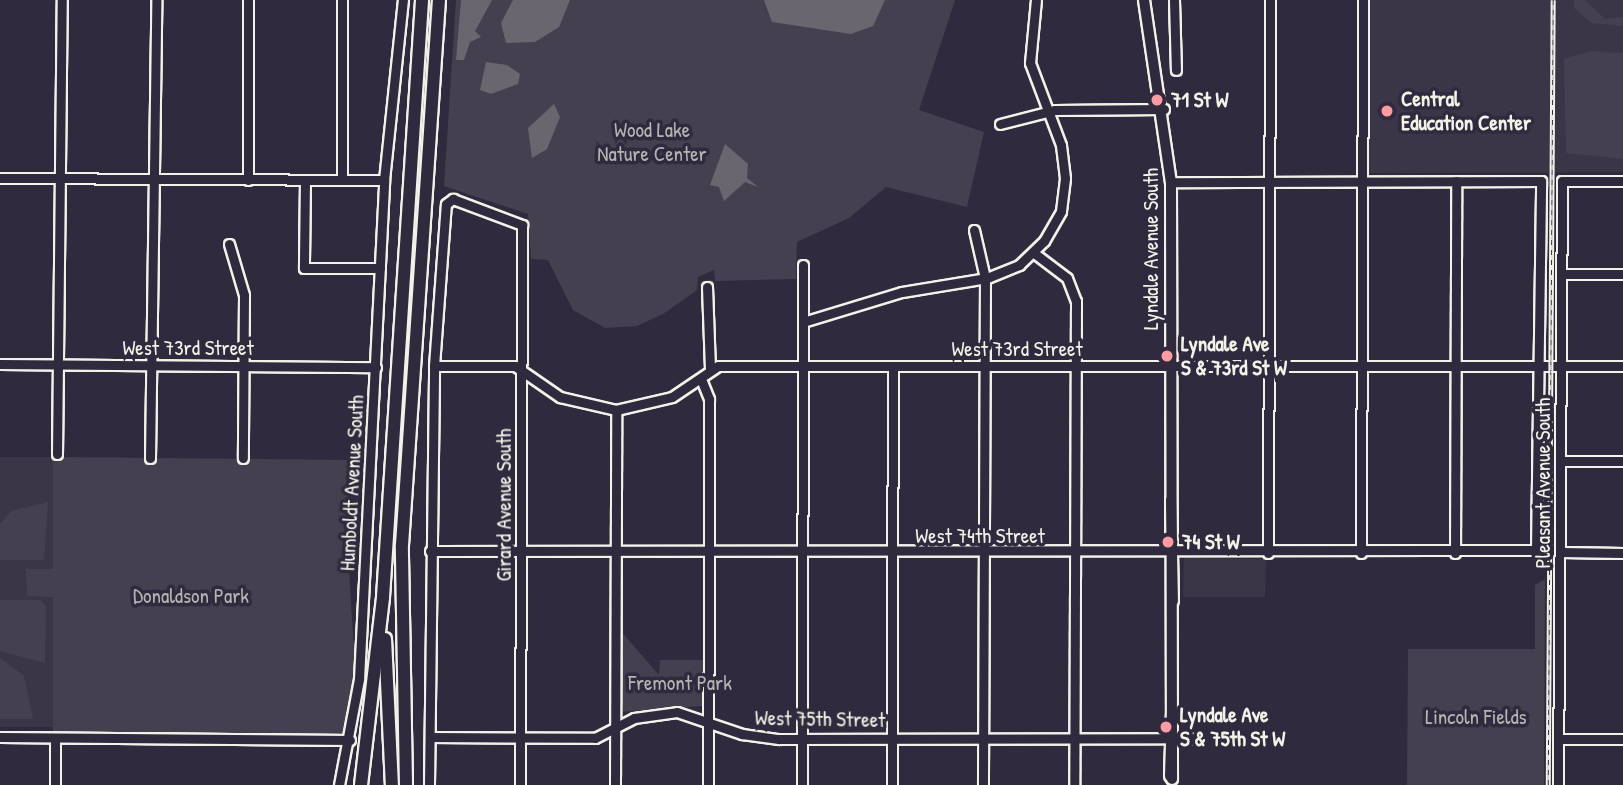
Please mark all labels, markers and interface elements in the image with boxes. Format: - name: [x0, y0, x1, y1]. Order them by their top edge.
- place label: Central Education Center: [1401, 86, 1531, 136]
- place label: 71 St W: [1171, 87, 1228, 113]
- marker: 71 St W: [1149, 92, 1165, 108]
- marker: Central Education Center: [1379, 103, 1395, 119]
- park label: Wood Lake Nature Center: [597, 117, 707, 167]
- street label: Lyndale Avenue South: [1138, 168, 1164, 330]
- place label: Lyndale Ave S & 73rd St W: [1181, 331, 1287, 381]
- street label: West 73rd Street: [122, 335, 254, 361]
- street label: West 73rd Street: [951, 336, 1083, 362]
- marker: Lyndale Ave S & 73rd St W: [1159, 348, 1175, 364]
- street label: Humboldt Avenue South: [335, 394, 369, 572]
- street label: Pleasant Avenue South: [1530, 398, 1556, 568]
- street label: Girard Avenue South: [491, 429, 517, 581]
- street label: West 74th Street: [915, 523, 1045, 549]
- place label: 74 St W: [1182, 529, 1240, 555]
- marker: 74 St W: [1160, 534, 1176, 550]
- park label: Donaldson Park: [133, 583, 249, 609]
- park label: Fremont Park: [628, 670, 732, 696]
- place label: Lyndale Ave S & 75th St W: [1180, 702, 1285, 752]
- park label: Lincoln Fields: [1425, 704, 1527, 730]
- street label: West 75th Street: [755, 705, 885, 733]
- marker: Lyndale Ave S & 75th St W: [1158, 719, 1174, 735]

